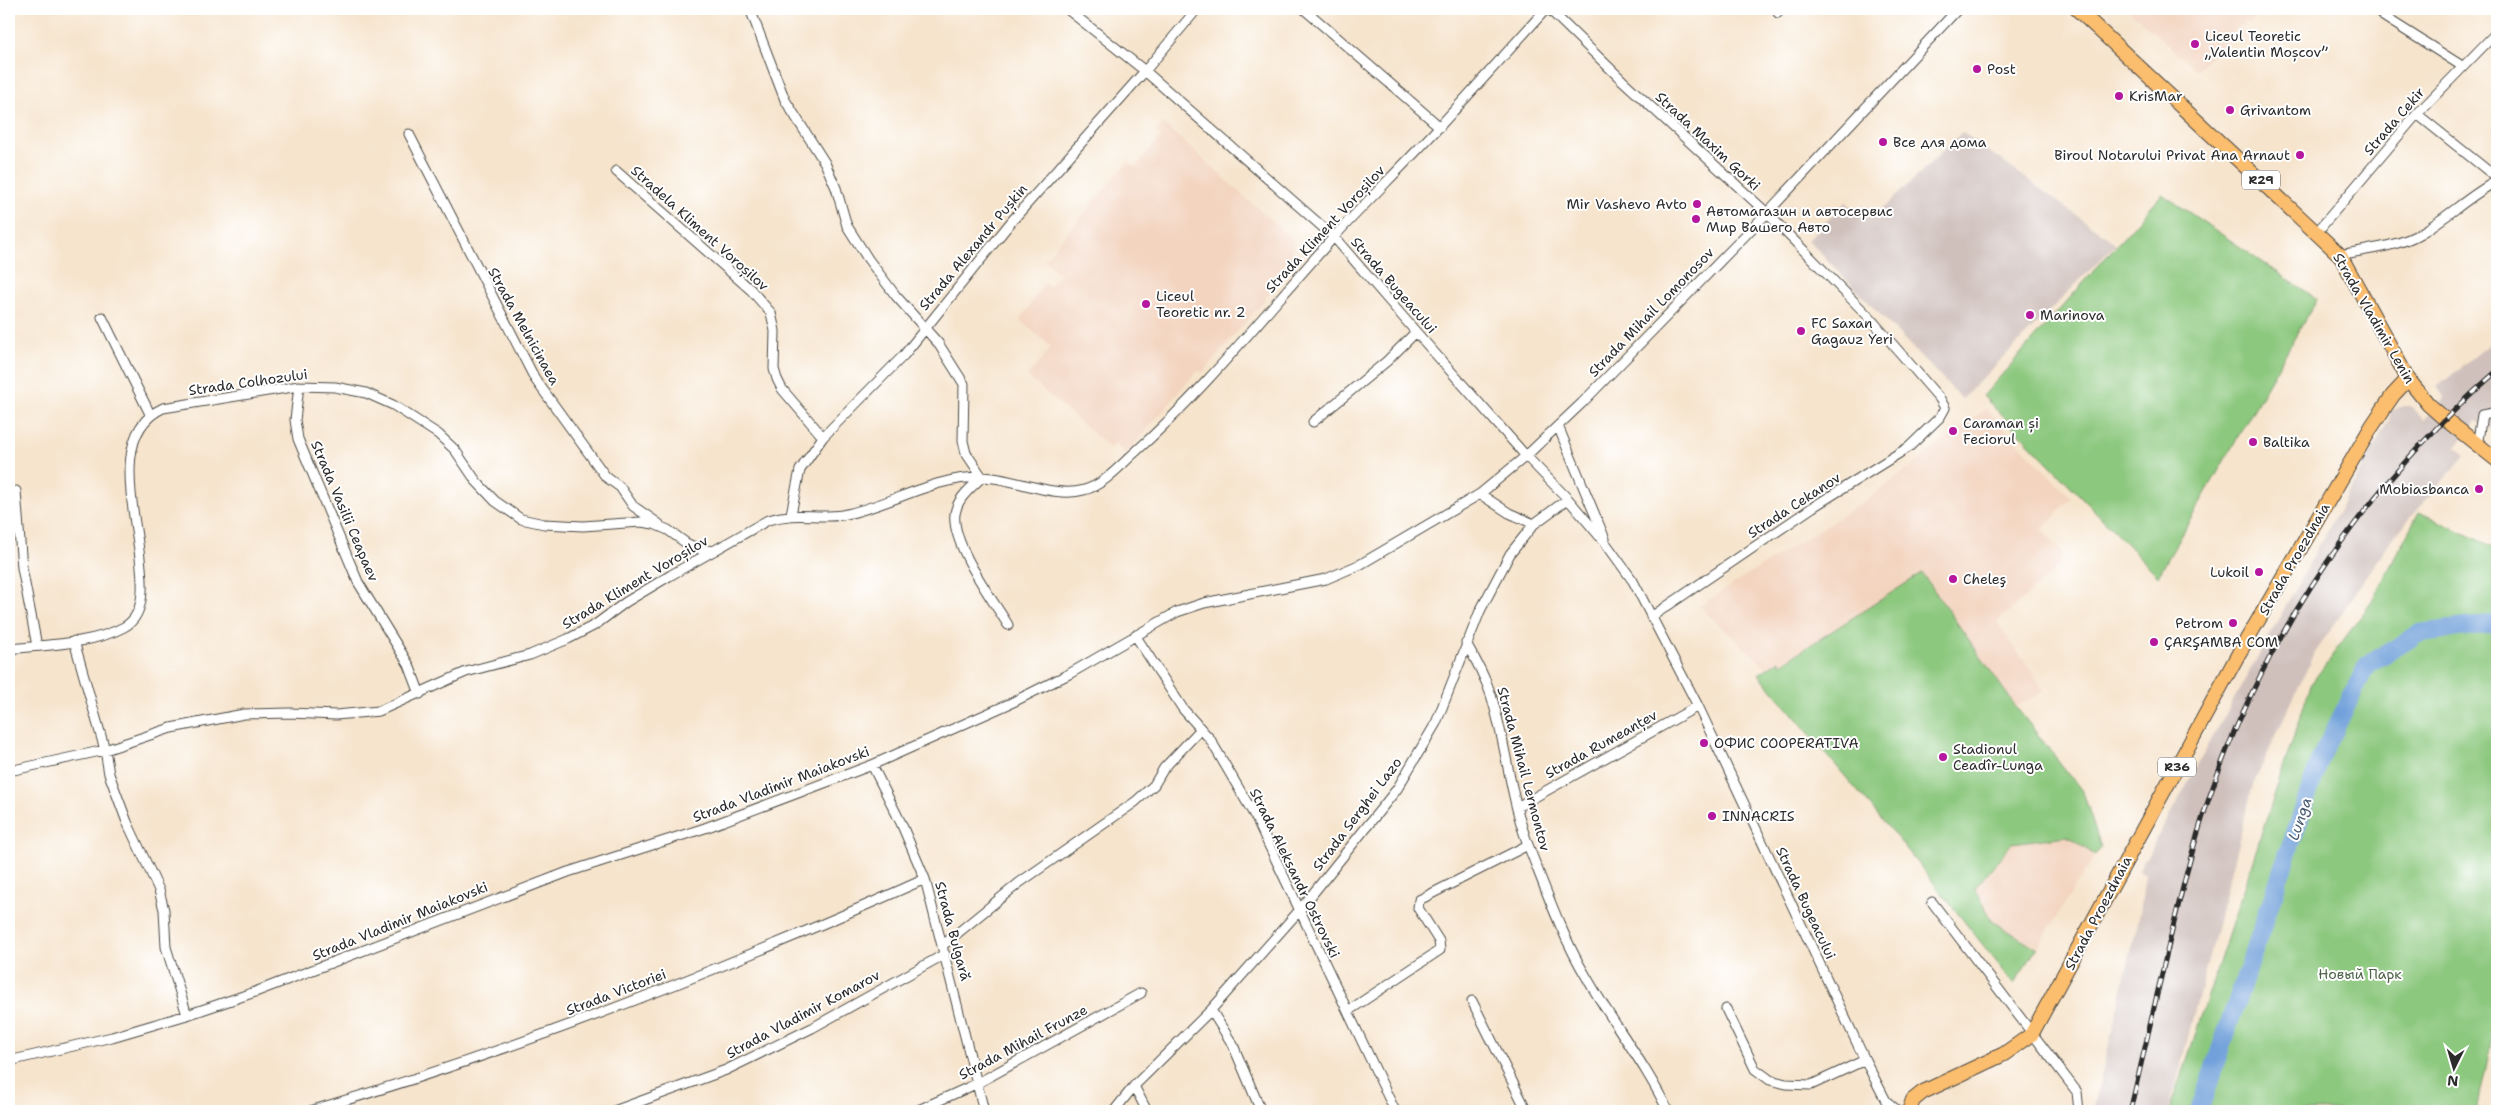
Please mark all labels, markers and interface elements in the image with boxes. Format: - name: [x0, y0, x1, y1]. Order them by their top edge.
- place label: Liceul Teoretic „Valentin Moșcov”: [2204, 27, 2328, 62]
- marker: Liceul Teoretic „Valentin Moșcov”: [2189, 38, 2201, 50]
- place label: Post: [1987, 60, 2016, 78]
- marker: Post: [1971, 63, 1983, 75]
- street label: Strada Cekir: [2360, 83, 2429, 159]
- place label: KrisMar: [2129, 87, 2183, 105]
- street label: Strada Maxim Gorki: [1652, 88, 1764, 194]
- marker: KrisMar: [2113, 90, 2125, 102]
- place label: Grivantom: [2240, 101, 2311, 119]
- marker: Grivantom: [2224, 104, 2236, 116]
- place label: Все для дома: [1893, 133, 1987, 151]
- marker: Все для дома: [1877, 136, 1889, 148]
- place label: Biroul Notarului Privat Ana Arnaut: [2054, 146, 2290, 164]
- marker: Biroul Notarului Privat Ana Arnaut: [2294, 149, 2306, 161]
- street label: Stradela Kliment Voroșilov: [627, 161, 773, 296]
- street label: Strada Kliment Voroșilov: [1261, 161, 1390, 297]
- road number: R29: [2242, 170, 2280, 190]
- street label: Strada Alexandr Pușkin: [915, 180, 1032, 315]
- place label: Mir Vashevo Avto: [1566, 195, 1687, 213]
- marker: Mir Vashevo Avto: [1691, 198, 1703, 210]
- place label: Автомагазин и автосервис Мир Вашего Авто: [1706, 202, 1893, 236]
- marker: Автомагазин и автосервис Мир Вашего Авто: [1690, 213, 1702, 225]
- street label: Strada Bugeacului: [1347, 233, 1441, 337]
- street label: Strada Mihail Lomonosov: [1584, 243, 1718, 381]
- street label: Strada Vladimir Lenin: [2329, 249, 2419, 387]
- street label: Strada Melnicinaea: [484, 264, 564, 388]
- place label: Liceul Teoretic nr. 2: [1156, 287, 1245, 321]
- marker: Liceul Teoretic nr. 2: [1140, 298, 1152, 310]
- place label: Marinova: [2040, 306, 2105, 324]
- marker: Marinova: [2024, 309, 2036, 321]
- place label: FC Saxan Gagauz Yeri: [1811, 314, 1893, 348]
- marker: FC Saxan Gagauz Yeri: [1795, 325, 1807, 337]
- street label: Strada Colhozului: [187, 365, 309, 399]
- place label: Caraman și Feciorul: [1963, 414, 2039, 448]
- marker: Caraman și Feciorul: [1947, 425, 1959, 437]
- place label: Baltika: [2263, 433, 2310, 451]
- marker: Baltika: [2247, 436, 2259, 448]
- street label: Strada Vasilii Ceapaev: [307, 438, 383, 584]
- street label: Strada Cekanov: [1744, 468, 1844, 542]
- place label: Mobiasbanca: [2379, 480, 2469, 498]
- marker: Mobiasbanca: [2473, 483, 2485, 495]
- street label: Strada Proezdnaia: [2255, 499, 2334, 618]
- street label: Strada Kliment Voroșilov: [559, 531, 712, 634]
- place label: Lukoil: [2210, 563, 2250, 581]
- marker: Lukoil: [2253, 566, 2265, 578]
- place label: Cheleş: [1963, 570, 2007, 588]
- marker: Cheleş: [1947, 573, 1959, 585]
- place label: Petrom: [2175, 614, 2223, 632]
- marker: Petrom: [2227, 617, 2239, 629]
- place label: ÇARŞAMBA COM: [2164, 633, 2279, 651]
- marker: ÇARŞAMBA COM: [2148, 636, 2160, 648]
- street label: Strada Mihail Lermontov: [1493, 685, 1555, 853]
- street label: Strada Rumeanțev: [1542, 706, 1661, 783]
- place label: ОФИС COOPERATIVA: [1714, 734, 1859, 752]
- marker: ОФИС COOPERATIVA: [1698, 737, 1710, 749]
- place label: Stadionul Ceadîr-Lunga: [1953, 740, 2043, 774]
- street label: Strada Vladimir Maiakovski: [690, 742, 872, 826]
- marker: Stadionul Ceadîr-Lunga: [1937, 751, 1949, 763]
- street label: Strada Serghei Lazo: [1308, 754, 1406, 874]
- road number: R36: [2158, 758, 2196, 776]
- street label: Strada Aleksandr Ostrovski: [1246, 785, 1344, 961]
- water label: Lunga: [2283, 795, 2317, 843]
- place label: INNACRIS: [1722, 807, 1795, 825]
- marker: INNACRIS: [1706, 810, 1718, 822]
- street label: Strada Bugeacului: [1772, 844, 1840, 962]
- street label: Strada Proezdnaia: [2060, 853, 2136, 973]
- street label: Strada Vladimir Maiakovski: [309, 877, 491, 965]
- street label: Strada Bulgară: [931, 879, 975, 983]
- street label: Strada Victoriei: [563, 965, 669, 1019]
- park label: Новый Парк: [2318, 965, 2402, 983]
- street label: Strada Vladimir Komarov: [723, 966, 883, 1062]
- street label: Strada Mihail Frunze: [955, 1000, 1091, 1084]
- north arrow: [2428, 1042, 2478, 1092]
- text: N: [2447, 1072, 2459, 1090]

